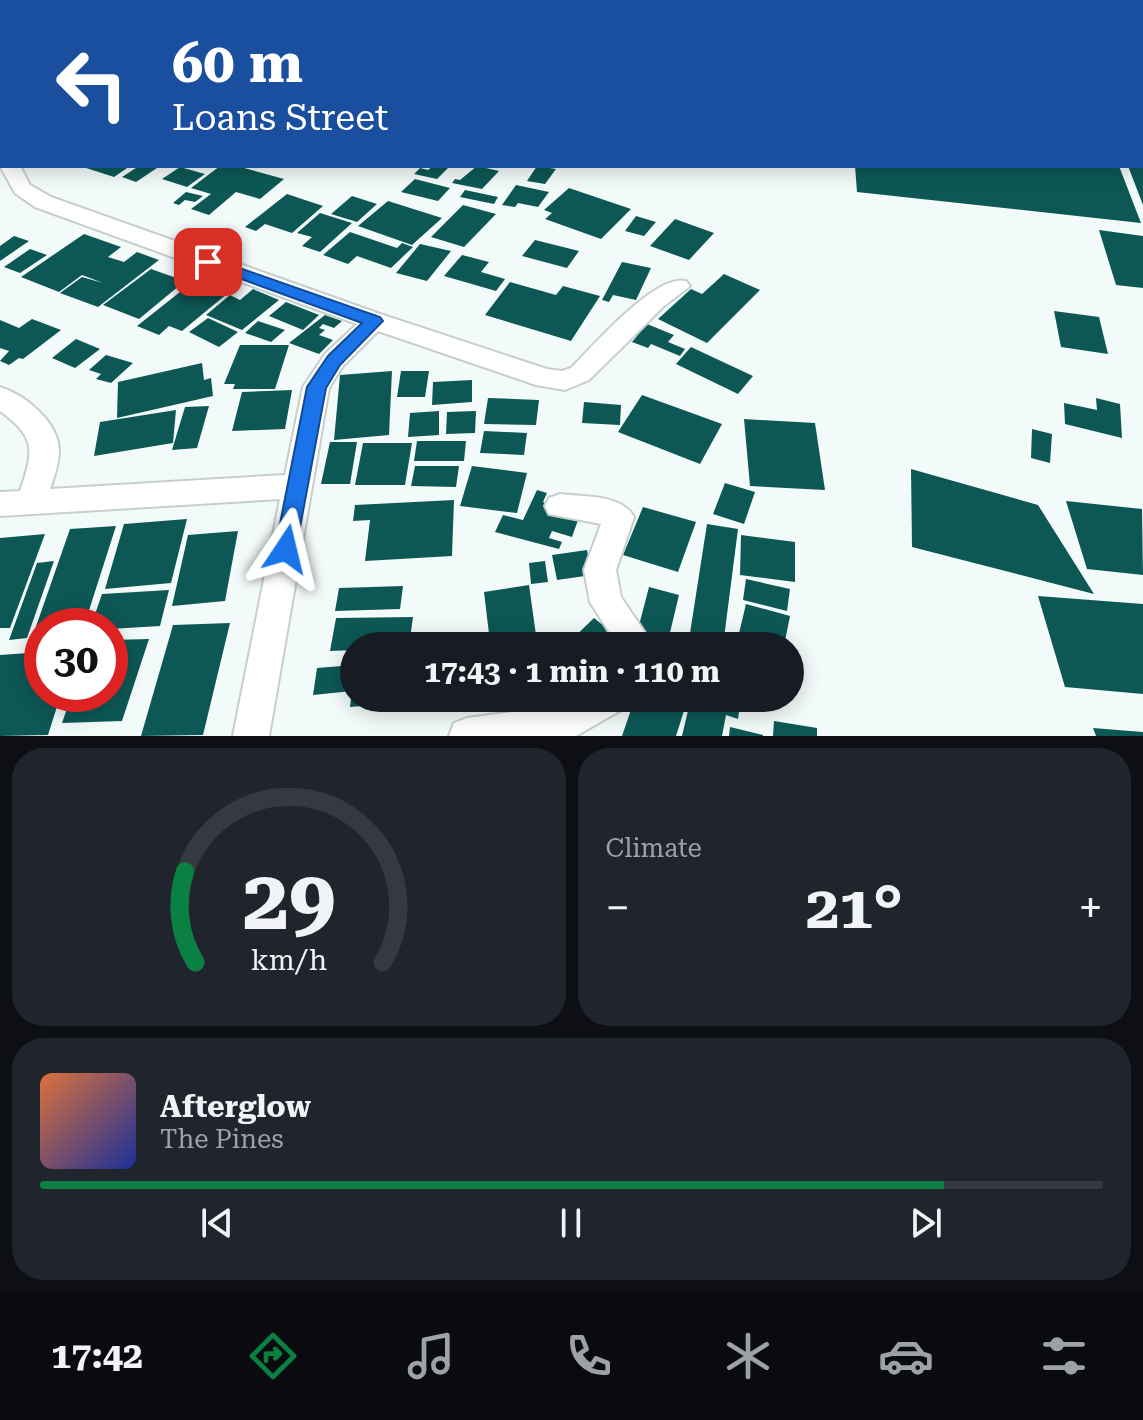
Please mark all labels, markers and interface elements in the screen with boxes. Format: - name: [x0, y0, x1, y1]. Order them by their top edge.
- text: 60 m: [172, 30, 303, 96]
- icon: left: [40, 32, 144, 136]
- text: Loans Street: [172, 97, 388, 139]
- pin: [174, 228, 242, 296]
- icon: arrive: [186, 240, 230, 284]
- position arrow: [244, 507, 328, 591]
- speed limit sign: 30: [24, 608, 128, 712]
- text: 17:43 · 1 min · 110 m: [424, 654, 720, 689]
- text: Climate: [606, 833, 702, 863]
- text: 29: [242, 852, 335, 949]
- text: 21°: [806, 872, 903, 943]
- text: −: [606, 882, 630, 934]
- text: +: [1078, 882, 1103, 934]
- text: km/h: [250, 943, 327, 977]
- text: Afterglow: [160, 1089, 311, 1124]
- text: The Pines: [160, 1124, 284, 1154]
- icon: previous: [195, 1201, 239, 1245]
- icon: pause: [549, 1201, 593, 1245]
- icon: next: [904, 1201, 948, 1245]
- icon: directions: [245, 1328, 301, 1384]
- icon: music: [403, 1328, 459, 1384]
- icon: phone: [561, 1328, 617, 1384]
- icon: climate: [720, 1328, 776, 1384]
- icon: car: [878, 1328, 934, 1384]
- icon: filters: [1036, 1328, 1092, 1384]
- text: 17:42: [51, 1335, 143, 1377]

